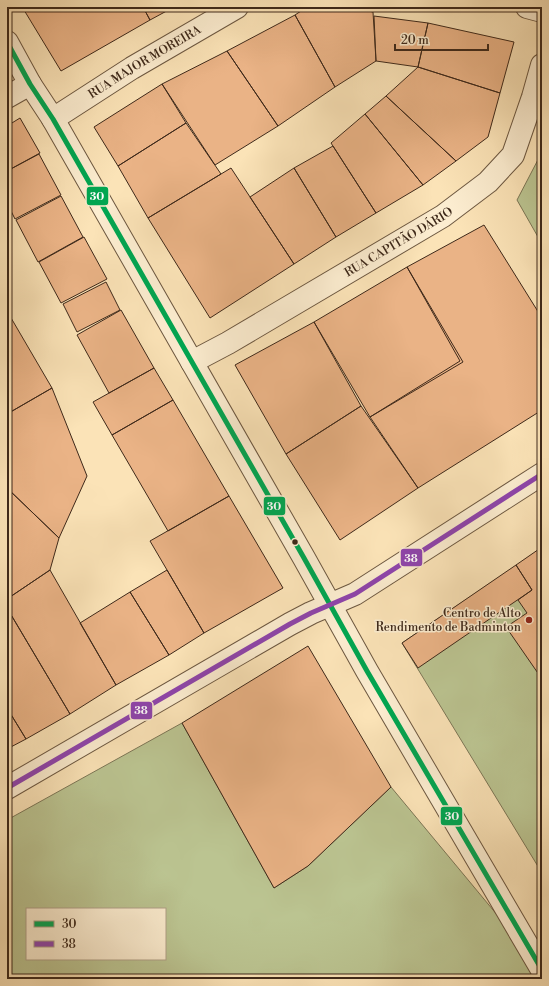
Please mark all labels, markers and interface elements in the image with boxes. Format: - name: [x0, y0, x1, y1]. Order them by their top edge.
- street label: RUA MAJOR MOREIRA: [86, 22, 205, 102]
- scale bar: [395, 26, 488, 52]
- text: 20 m: [401, 33, 429, 48]
- line badge: 30: [86, 186, 109, 206]
- text: 30: [90, 190, 104, 204]
- street label: RUA CAPITÃO DÁRIO: [342, 204, 456, 280]
- line badge: 30: [263, 496, 286, 516]
- text: 30: [267, 500, 281, 514]
- unlabelled marker: [290, 537, 300, 547]
- line badge: 38: [400, 548, 423, 567]
- text: 38: [404, 552, 418, 566]
- place label: Centro de Alto Rendimento de Badminton: [375, 606, 521, 635]
- marker: Centro de Alto Rendimento de Badminton: [524, 615, 534, 625]
- line badge: 38: [130, 701, 153, 720]
- text: 38: [134, 704, 148, 718]
- line badge: 30: [440, 806, 463, 826]
- text: 30: [445, 810, 459, 824]
- legend: [26, 908, 166, 960]
- text: 30: [62, 917, 77, 932]
- text: 38: [62, 937, 76, 952]

